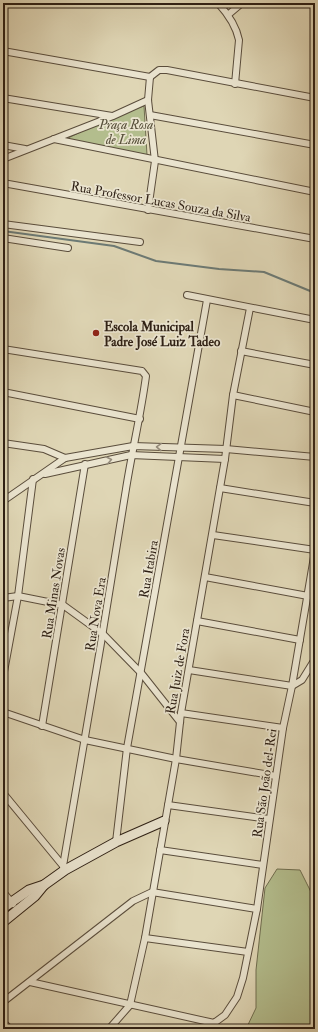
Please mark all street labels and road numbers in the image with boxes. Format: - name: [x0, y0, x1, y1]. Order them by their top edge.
- street label: Rua Professor Lucas Souza da Silva: [69, 178, 253, 226]
- street label: Rua Itabira: [136, 538, 162, 599]
- street label: Rua Minas Novas: [39, 546, 69, 640]
- street label: Rua Nova Era: [82, 575, 110, 652]
- street label: Rua Juiz de Fora: [163, 626, 194, 715]
- street label: Rua São João del-Rei: [249, 727, 281, 839]

